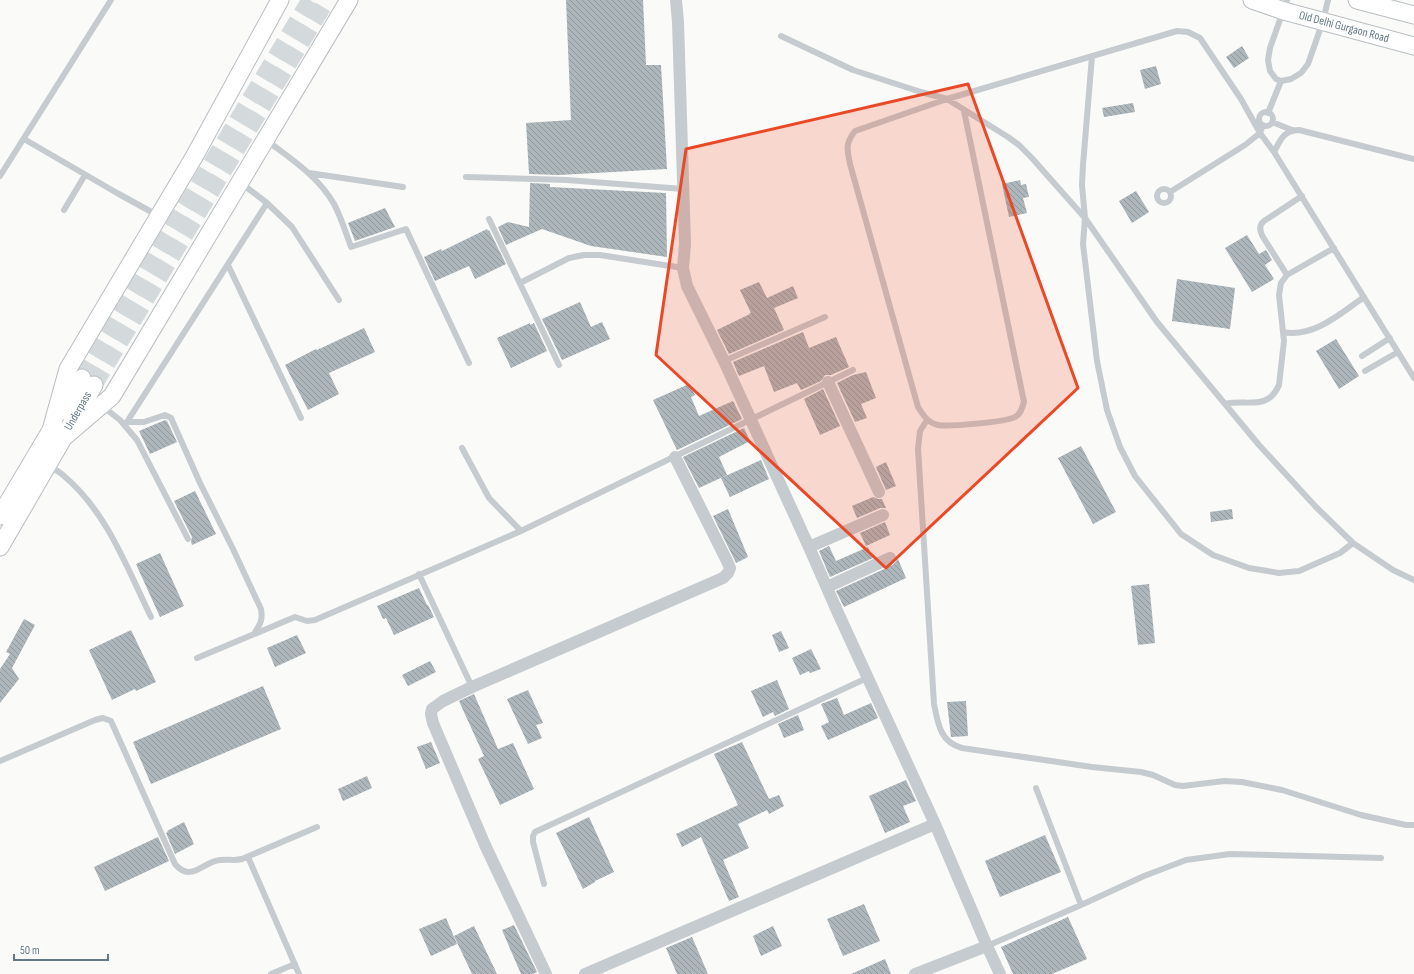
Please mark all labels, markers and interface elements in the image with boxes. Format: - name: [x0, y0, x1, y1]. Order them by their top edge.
- street label: Old Delhi Gurgaon Road: [1297, 8, 1391, 46]
- street label: Underpass: [61, 389, 95, 433]
- scale bar: [14, 936, 108, 962]
- text: 50 m: [20, 943, 40, 958]

